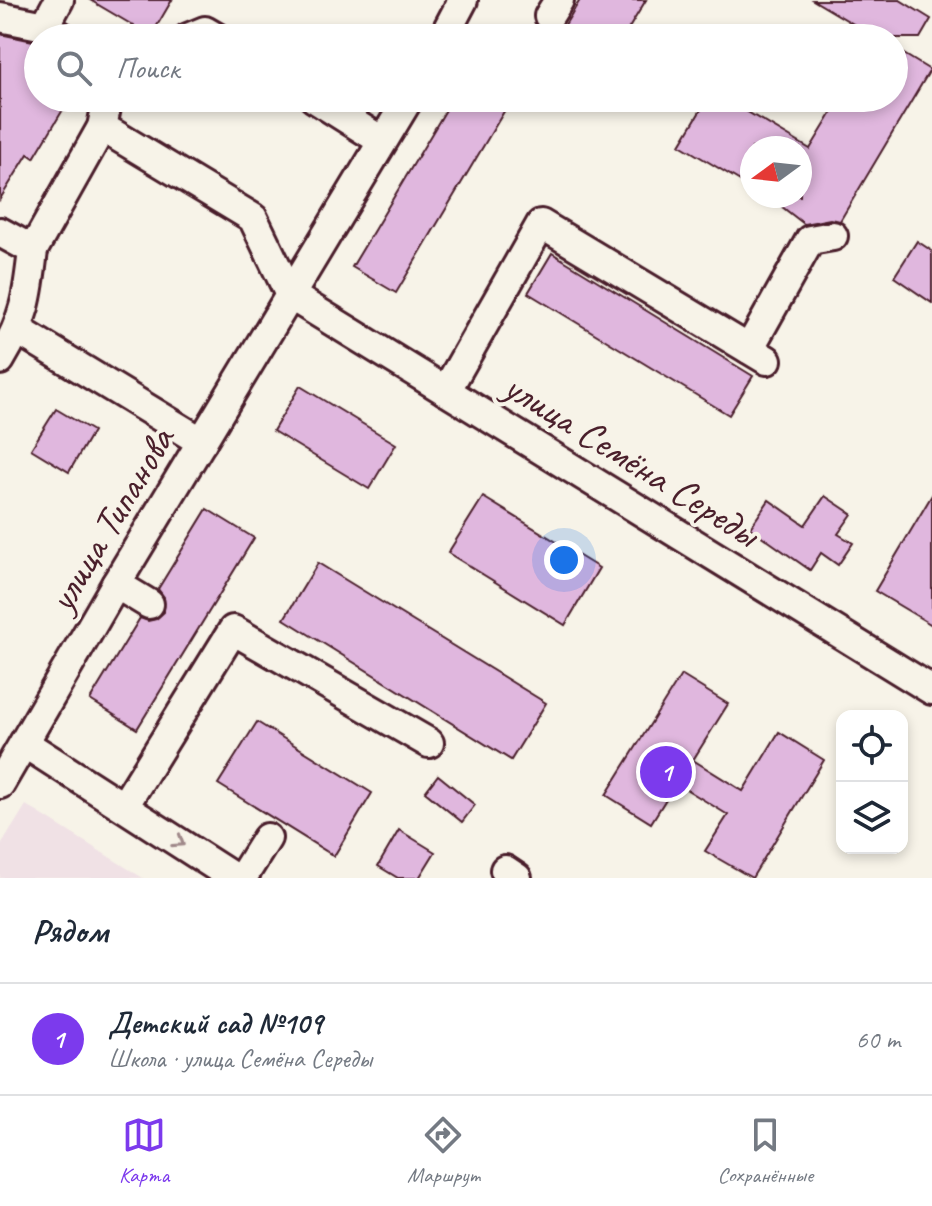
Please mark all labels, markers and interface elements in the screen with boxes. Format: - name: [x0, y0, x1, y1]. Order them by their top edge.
- search box: [24, 24, 908, 112]
- icon: search: [52, 46, 96, 90]
- text: Поиск: [116, 49, 179, 87]
- north arrow: [740, 136, 812, 208]
- street label: улица Семёна Середы: [493, 361, 770, 560]
- street label: улица Типанова: [35, 416, 187, 622]
- your location: [544, 540, 584, 580]
- map controls: [836, 710, 908, 854]
- button: locate: [836, 710, 908, 782]
- pin: 1: [640, 742, 692, 802]
- button: layers: [836, 782, 908, 854]
- one-way arrow: [170, 833, 185, 848]
- text: Рядом: [32, 909, 108, 952]
- text: Детский сад №109: [108, 1004, 322, 1042]
- text: 1: [52, 1023, 64, 1056]
- text: 60 m: [856, 1023, 900, 1056]
- text: Школа · улица Семёна Середы: [108, 1042, 372, 1075]
- tab: Карта: [119, 1113, 169, 1189]
- tab: Маршрут: [407, 1113, 480, 1189]
- tab: Сохранённые: [718, 1113, 813, 1189]

